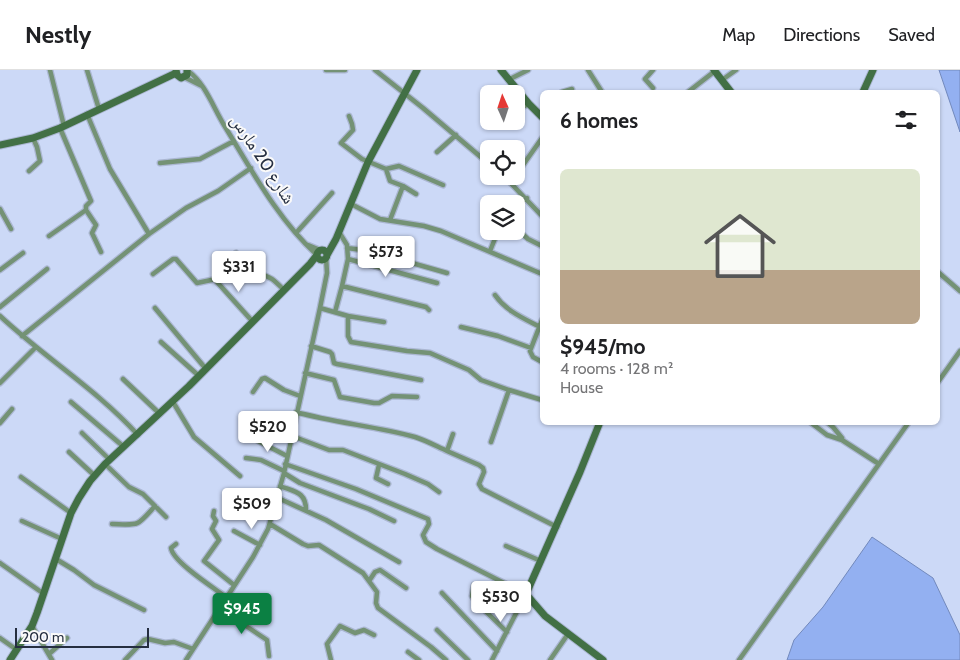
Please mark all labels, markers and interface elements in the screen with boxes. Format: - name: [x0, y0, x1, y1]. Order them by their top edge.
- text: Nestly: [25, 20, 91, 49]
- text: Map: [722, 24, 755, 46]
- text: Directions: [783, 24, 860, 46]
- text: Saved: [888, 24, 935, 46]
- north arrow: [480, 85, 525, 130]
- map controls: [480, 85, 525, 240]
- icon: filters: [892, 106, 920, 134]
- text: 6 homes: [560, 108, 638, 133]
- street label: شارع 20 مارس: [226, 110, 300, 208]
- button: locate: [480, 140, 525, 185]
- button: layers: [480, 195, 525, 240]
- icon: home: [695, 201, 785, 291]
- pin: $573: [356, 236, 416, 278]
- text: $573: [369, 242, 403, 261]
- pin: $331: [209, 250, 269, 293]
- text: $331: [223, 257, 255, 276]
- text: $945/mo: [560, 334, 646, 359]
- text: 4 rooms · 128 m²: [560, 359, 673, 378]
- text: House: [560, 378, 603, 397]
- pin: $520: [238, 410, 298, 453]
- text: $520: [249, 417, 287, 436]
- pin: $509: [222, 488, 282, 530]
- text: $509: [233, 494, 271, 513]
- pin: $530: [471, 580, 531, 623]
- text: $530: [482, 587, 520, 606]
- pin: $945: [212, 592, 272, 635]
- text: $945: [224, 599, 260, 618]
- scale bar: [15, 625, 149, 648]
- text: 200 m: [22, 628, 64, 646]

